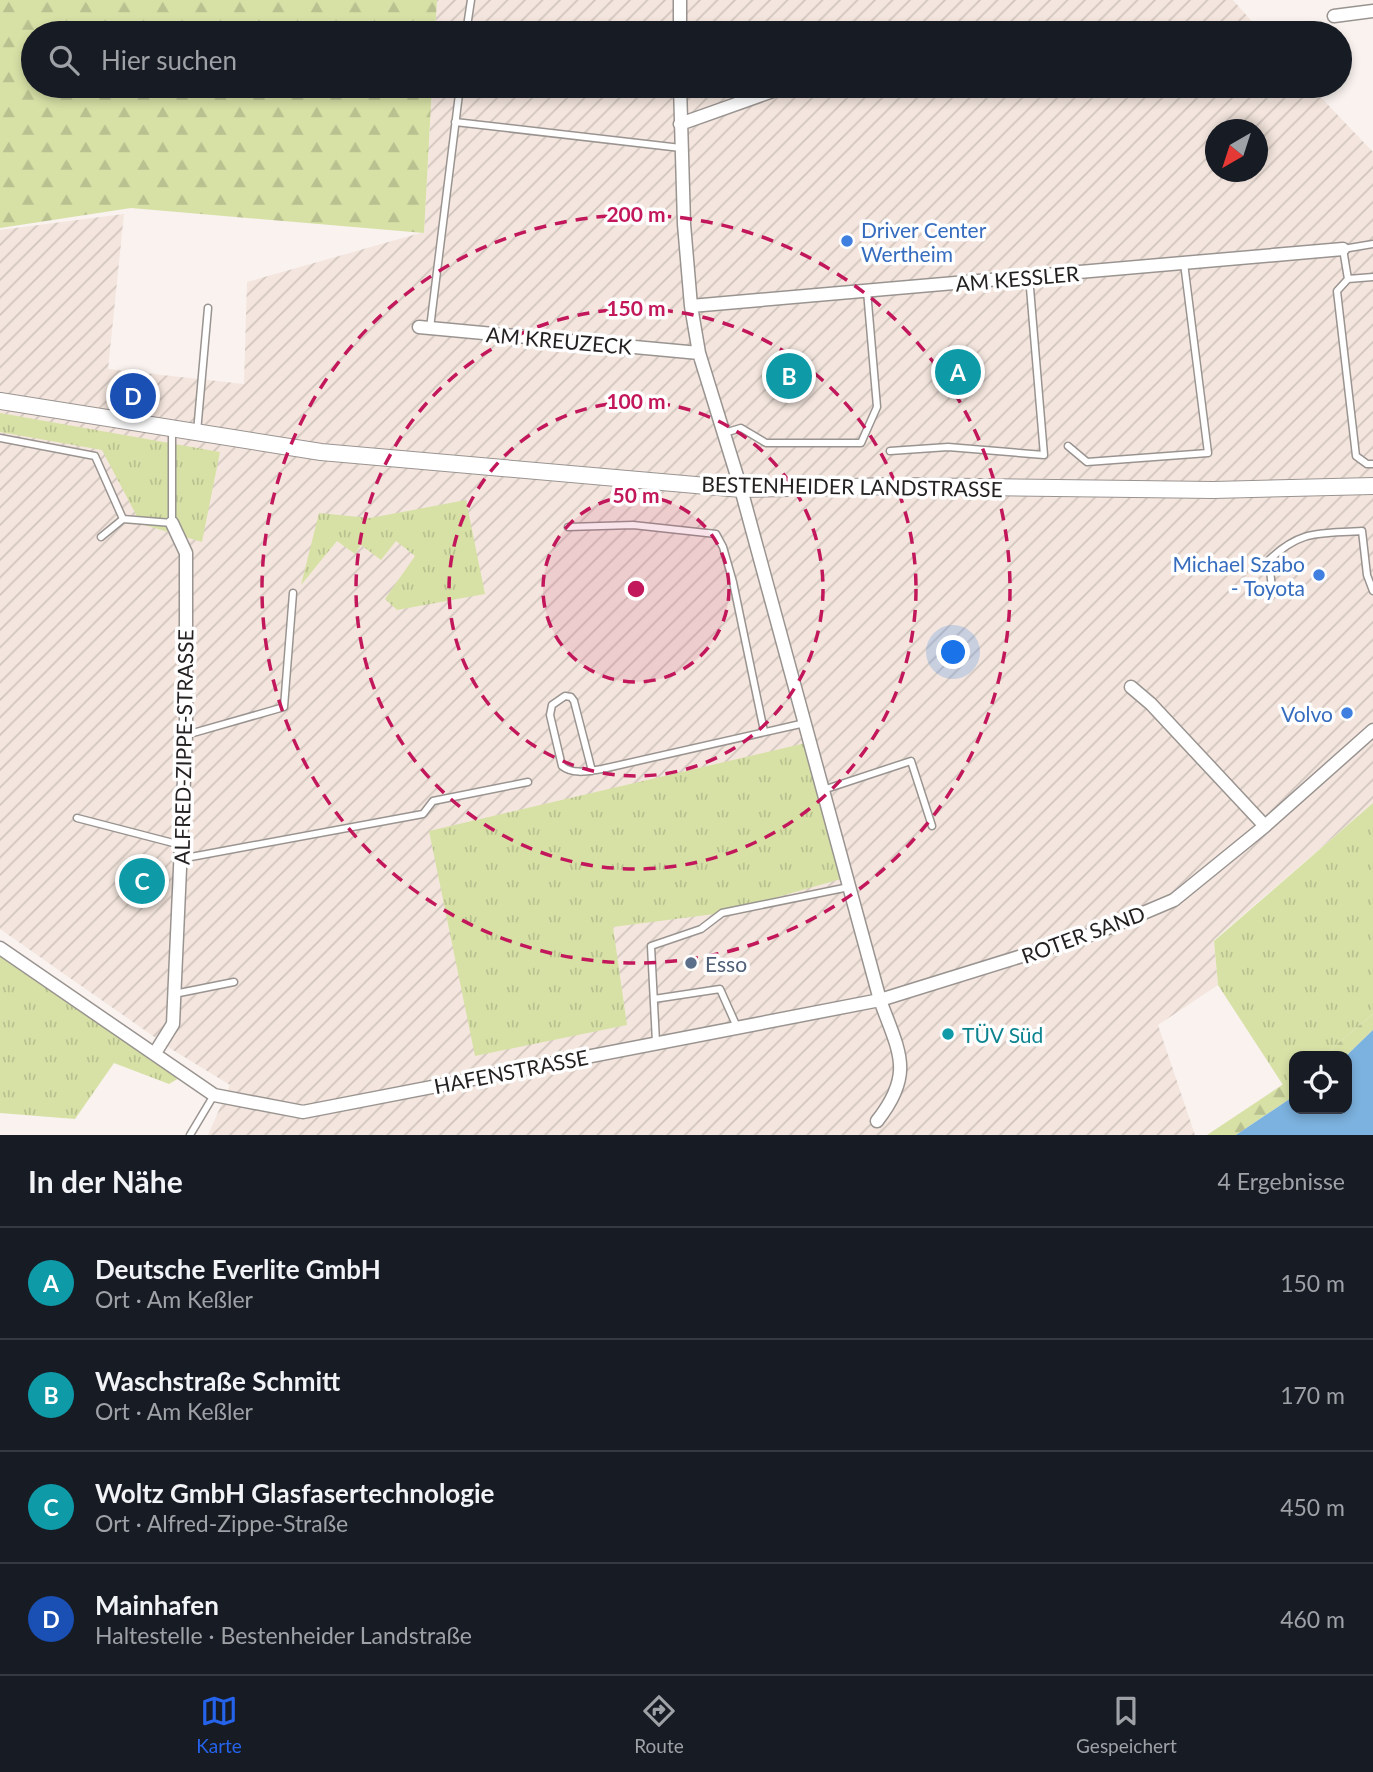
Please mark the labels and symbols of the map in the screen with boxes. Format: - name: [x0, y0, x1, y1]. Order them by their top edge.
- north arrow: [1205, 119, 1268, 182]
- text: 200 m: [606, 201, 666, 226]
- place label: Driver Center Wertheim: [861, 217, 987, 266]
- marker: Driver Center Wertheim: [839, 233, 855, 249]
- street label: AM KESSLER: [954, 260, 1081, 296]
- text: 150 m: [606, 295, 666, 320]
- street label: AM KREUZECK: [485, 321, 633, 359]
- pin: A: [935, 346, 981, 398]
- pin: B: [766, 350, 812, 402]
- pin: D: [110, 370, 156, 422]
- text: 100 m: [606, 388, 666, 413]
- street label: BESTENHEIDER LANDSTRASSE: [701, 471, 1003, 501]
- text: 50 m: [612, 482, 660, 507]
- place label: Michael Szabo - Toyota: [1172, 551, 1305, 600]
- marker: Michael Szabo - Toyota: [1311, 567, 1327, 583]
- centre of rings: [624, 577, 648, 601]
- street label: ALFRED-ZIPPE-STRASSE: [168, 629, 198, 865]
- your location: [936, 635, 970, 669]
- place label: Volvo: [1281, 701, 1333, 726]
- marker: Volvo: [1339, 705, 1355, 721]
- pin: C: [119, 855, 165, 907]
- street label: ROTER SAND: [1018, 900, 1148, 968]
- place label: Esso: [705, 951, 747, 976]
- marker: Esso: [683, 955, 699, 971]
- place label: TÜV Süd: [962, 1022, 1043, 1047]
- marker: TÜV Süd: [940, 1026, 956, 1042]
- street label: HAFENSTRASSE: [432, 1044, 590, 1098]

